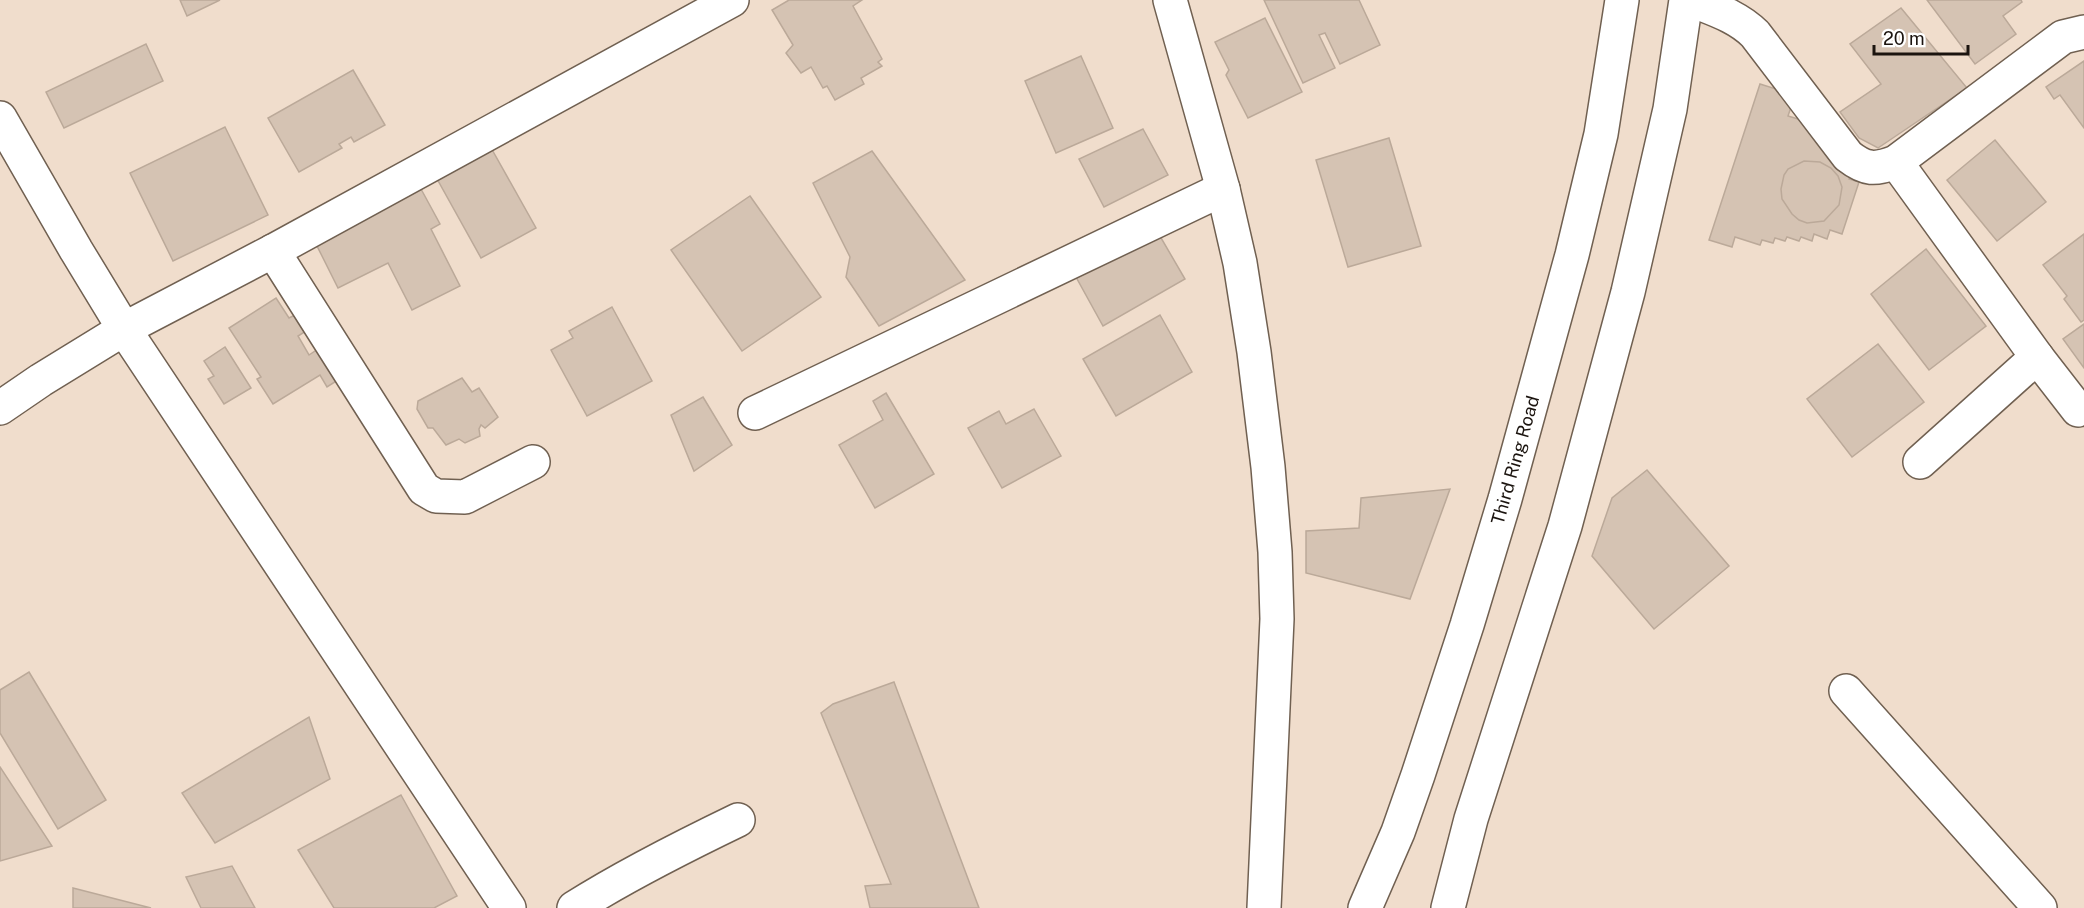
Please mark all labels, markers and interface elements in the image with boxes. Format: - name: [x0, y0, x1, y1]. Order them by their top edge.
- scale bar: [1874, 18, 1968, 56]
- text: 20 m: [1883, 28, 1925, 49]
- street label: Third Ring Road: [1487, 393, 1543, 527]

